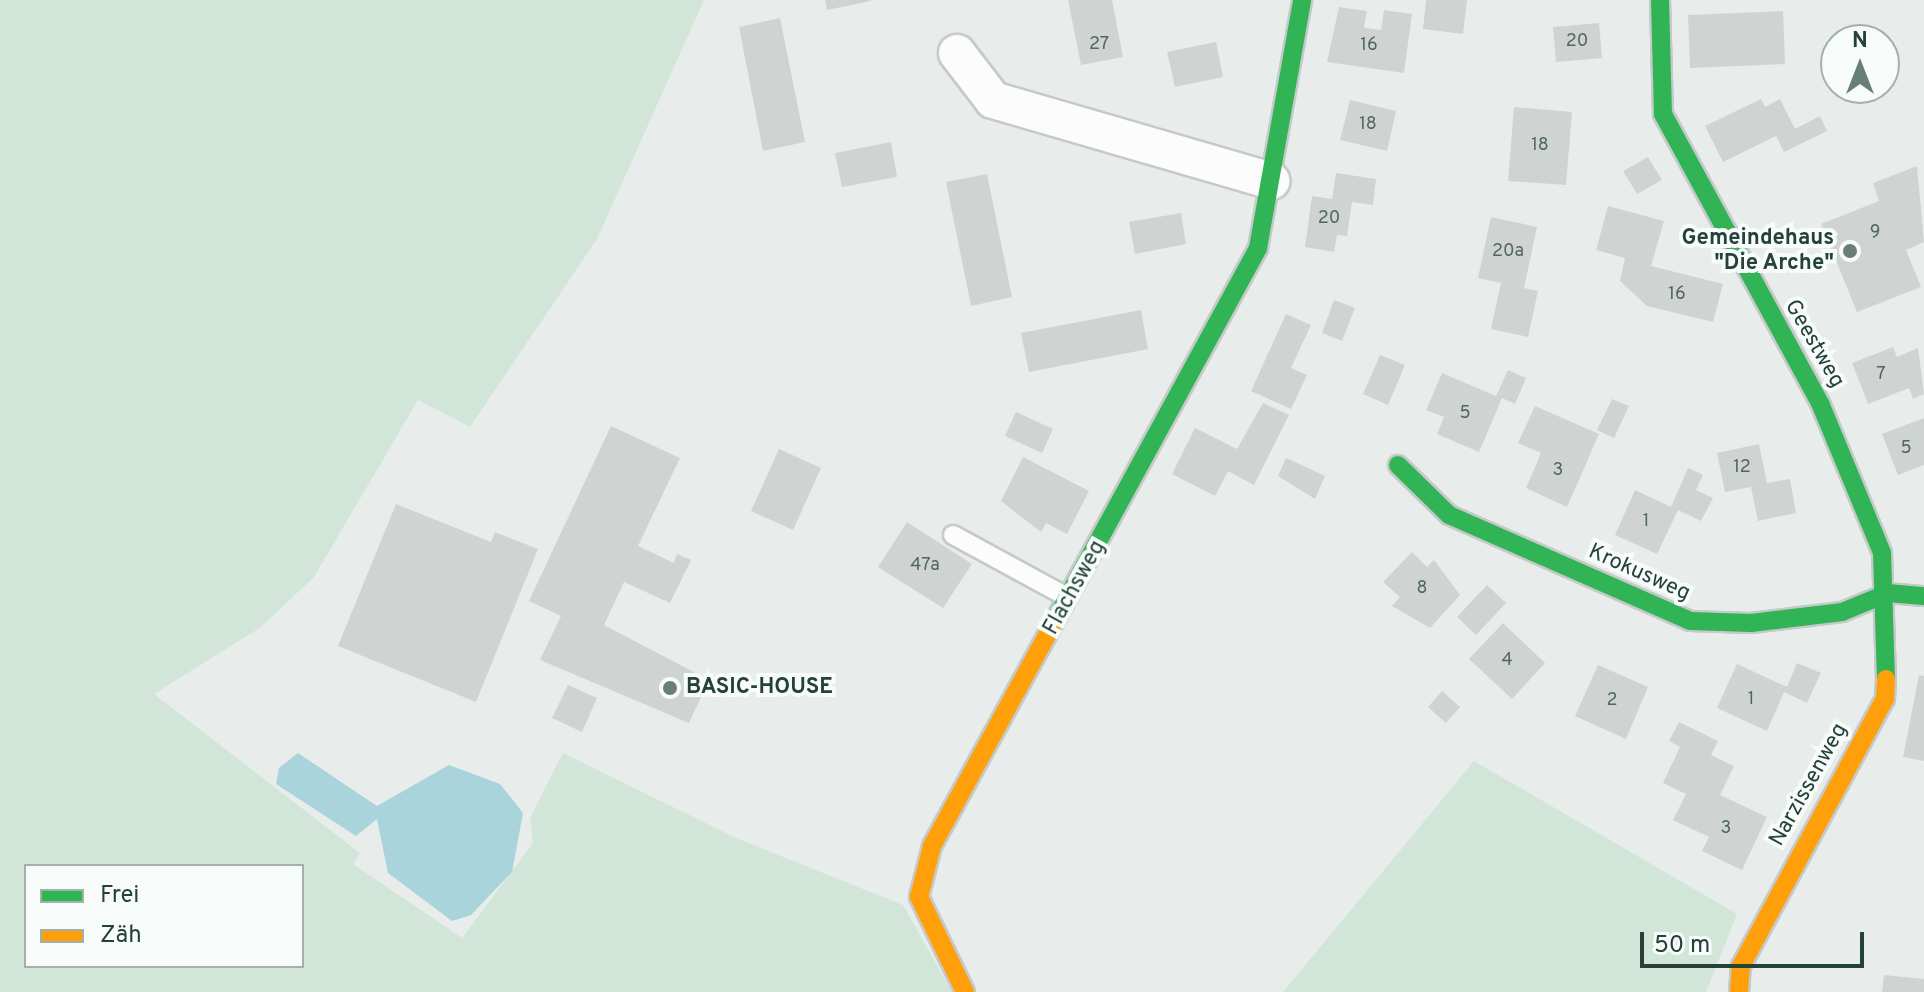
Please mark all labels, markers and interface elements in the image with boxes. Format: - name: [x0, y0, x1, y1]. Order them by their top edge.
- north arrow: [1820, 24, 1900, 104]
- text: N: [1852, 28, 1868, 55]
- house number: 20: [1566, 31, 1588, 53]
- house number: 27: [1089, 34, 1109, 56]
- house number: 16: [1360, 35, 1378, 57]
- house number: 18: [1359, 114, 1377, 136]
- house number: 18: [1531, 135, 1549, 157]
- house number: 20: [1318, 208, 1340, 230]
- house number: 9: [1870, 222, 1880, 244]
- place label: Gemeindehaus "Die Arche": [1682, 225, 1834, 276]
- house number: 20a: [1492, 241, 1524, 263]
- marker: Gemeindehaus "Die Arche": [1841, 242, 1859, 260]
- house number: 16: [1668, 284, 1686, 306]
- street label: Geestweg: [1778, 295, 1850, 393]
- house number: 7: [1876, 364, 1886, 386]
- house number: 5: [1459, 403, 1471, 425]
- house number: 5: [1900, 438, 1912, 460]
- house number: 12: [1733, 457, 1751, 479]
- house number: 3: [1553, 460, 1563, 482]
- house number: 1: [1643, 511, 1649, 533]
- street label: Flachsweg: [1038, 536, 1112, 640]
- street label: Krokusweg: [1584, 539, 1694, 607]
- house number: 47a: [910, 555, 940, 577]
- house number: 8: [1417, 578, 1427, 600]
- house number: 4: [1501, 650, 1513, 672]
- place label: BASIC-HOUSE: [686, 675, 833, 701]
- marker: BASIC-HOUSE: [661, 679, 679, 697]
- house number: 1: [1748, 689, 1754, 711]
- house number: 2: [1606, 690, 1618, 712]
- street label: Narzissenweg: [1764, 719, 1854, 851]
- house number: 3: [1721, 818, 1731, 840]
- legend: [24, 864, 304, 968]
- text: Frei: [100, 881, 139, 911]
- scale bar: [1644, 916, 1868, 966]
- text: Zäh: [100, 921, 142, 951]
- text: 50 m: [1654, 931, 1710, 961]

